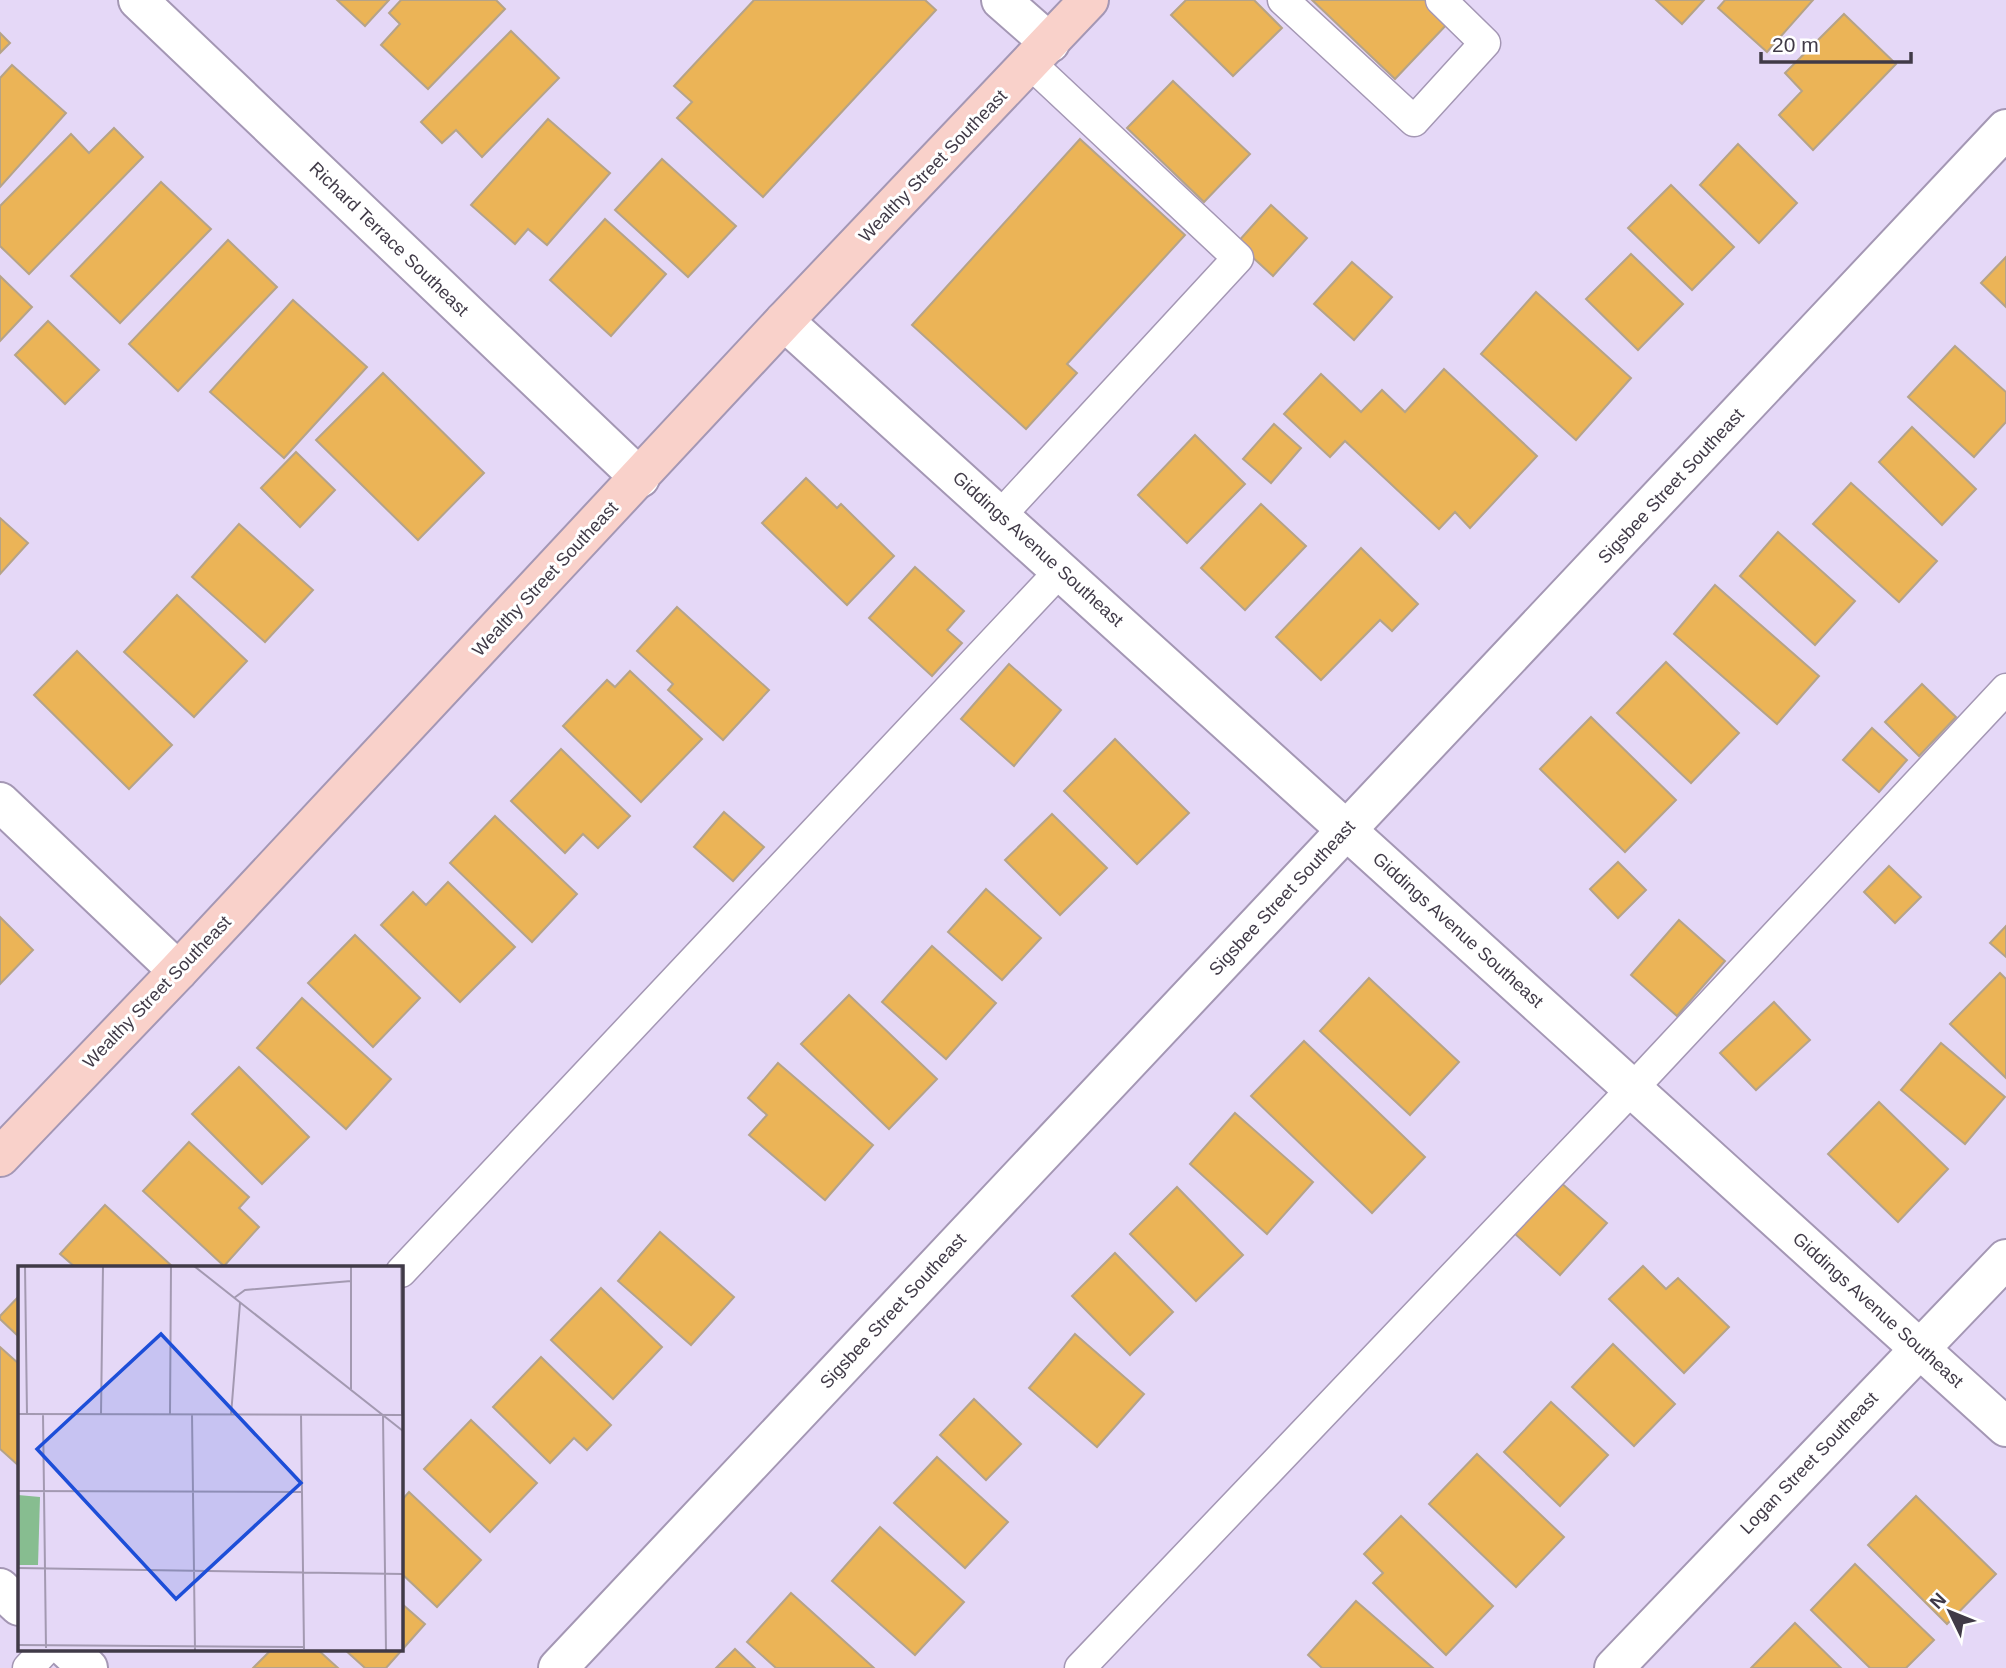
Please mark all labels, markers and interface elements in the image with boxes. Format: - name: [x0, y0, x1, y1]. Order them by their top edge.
- scale bar: [1761, 21, 1912, 65]
- text: 20 m: [1772, 33, 1819, 56]
- street label: Wealthy Street Southeast: [855, 86, 1011, 246]
- street label: Richard Terrace Southeast: [306, 158, 472, 320]
- street label: Sigsbee Street Southeast: [1594, 405, 1748, 567]
- street label: Giddings Avenue Southeast: [949, 467, 1127, 631]
- street label: Wealthy Street Southeast: [468, 498, 622, 660]
- street label: Sigsbee Street Southeast: [1205, 817, 1359, 979]
- street label: Giddings Avenue Southeast: [1369, 848, 1547, 1012]
- street label: Wealthy Street Southeast: [79, 912, 235, 1072]
- street label: Giddings Avenue Southeast: [1789, 1228, 1967, 1392]
- street label: Sigsbee Street Southeast: [816, 1230, 970, 1392]
- inset map: [18, 1266, 402, 1650]
- street label: Logan Street Southeast: [1736, 1388, 1882, 1538]
- north arrow: [1915, 1577, 1985, 1647]
- text: N: [1926, 1589, 1950, 1613]

